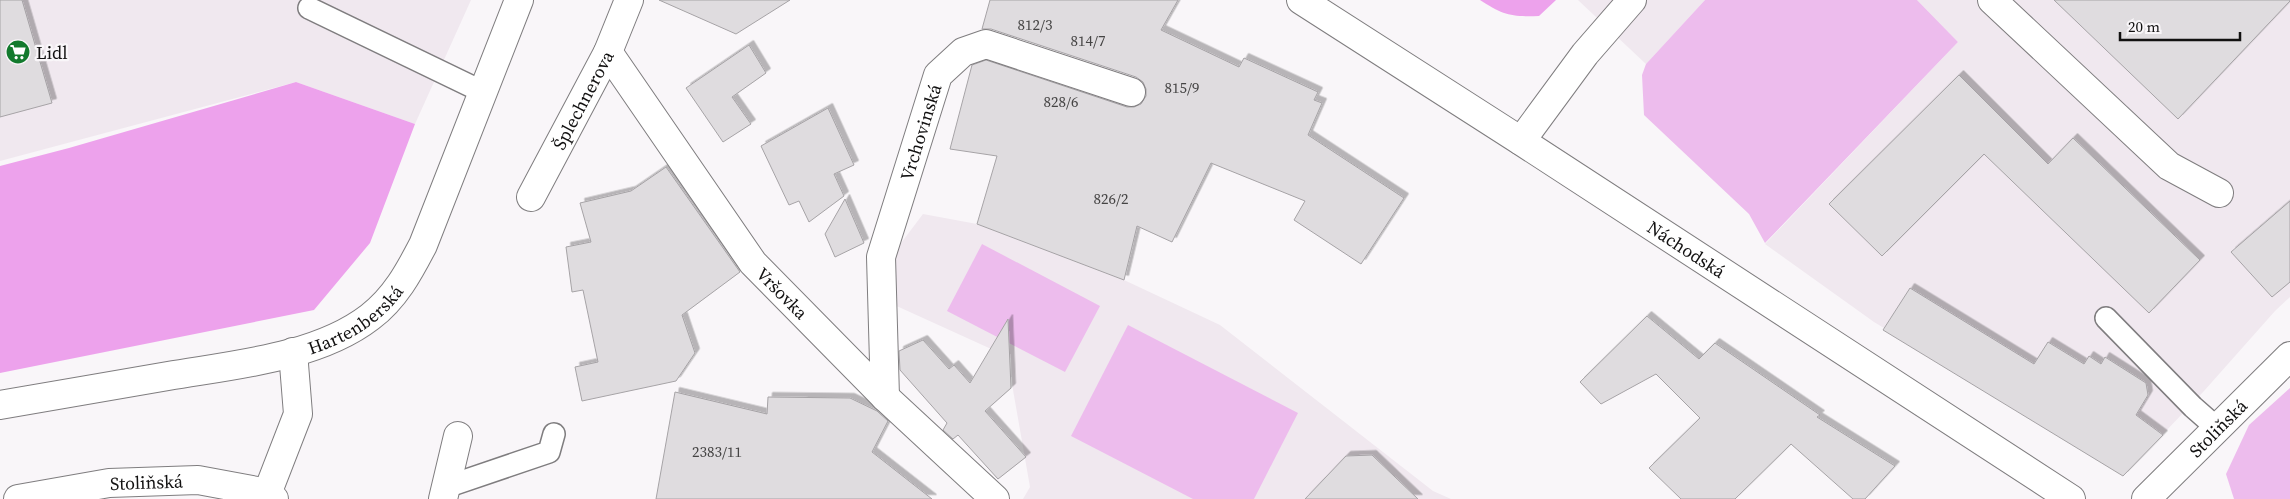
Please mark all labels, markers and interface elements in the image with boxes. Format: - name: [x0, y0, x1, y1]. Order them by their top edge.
- scale bar: [2120, 10, 2240, 42]
- house number: 812/3: [1018, 14, 1052, 35]
- text: 20 m: [2128, 16, 2160, 37]
- house number: 814/7: [1071, 30, 1105, 51]
- supermarket icon: Lidl: [5, 39, 31, 65]
- place label: Lidl: [36, 40, 68, 65]
- street label: Šplechnerova: [546, 45, 620, 154]
- house number: 815/9: [1165, 77, 1199, 98]
- street label: Vrchovinská: [893, 80, 947, 183]
- house number: 828/6: [1044, 91, 1078, 112]
- house number: 826/2: [1094, 188, 1128, 209]
- street label: Náchodská: [1643, 214, 1731, 284]
- street label: Vršovka: [751, 261, 814, 325]
- street label: Hartenberská: [304, 279, 409, 360]
- street label: Stoliňská: [2183, 393, 2253, 462]
- house number: 2383/11: [692, 441, 742, 462]
- street label: Stoliňská: [110, 468, 184, 495]

